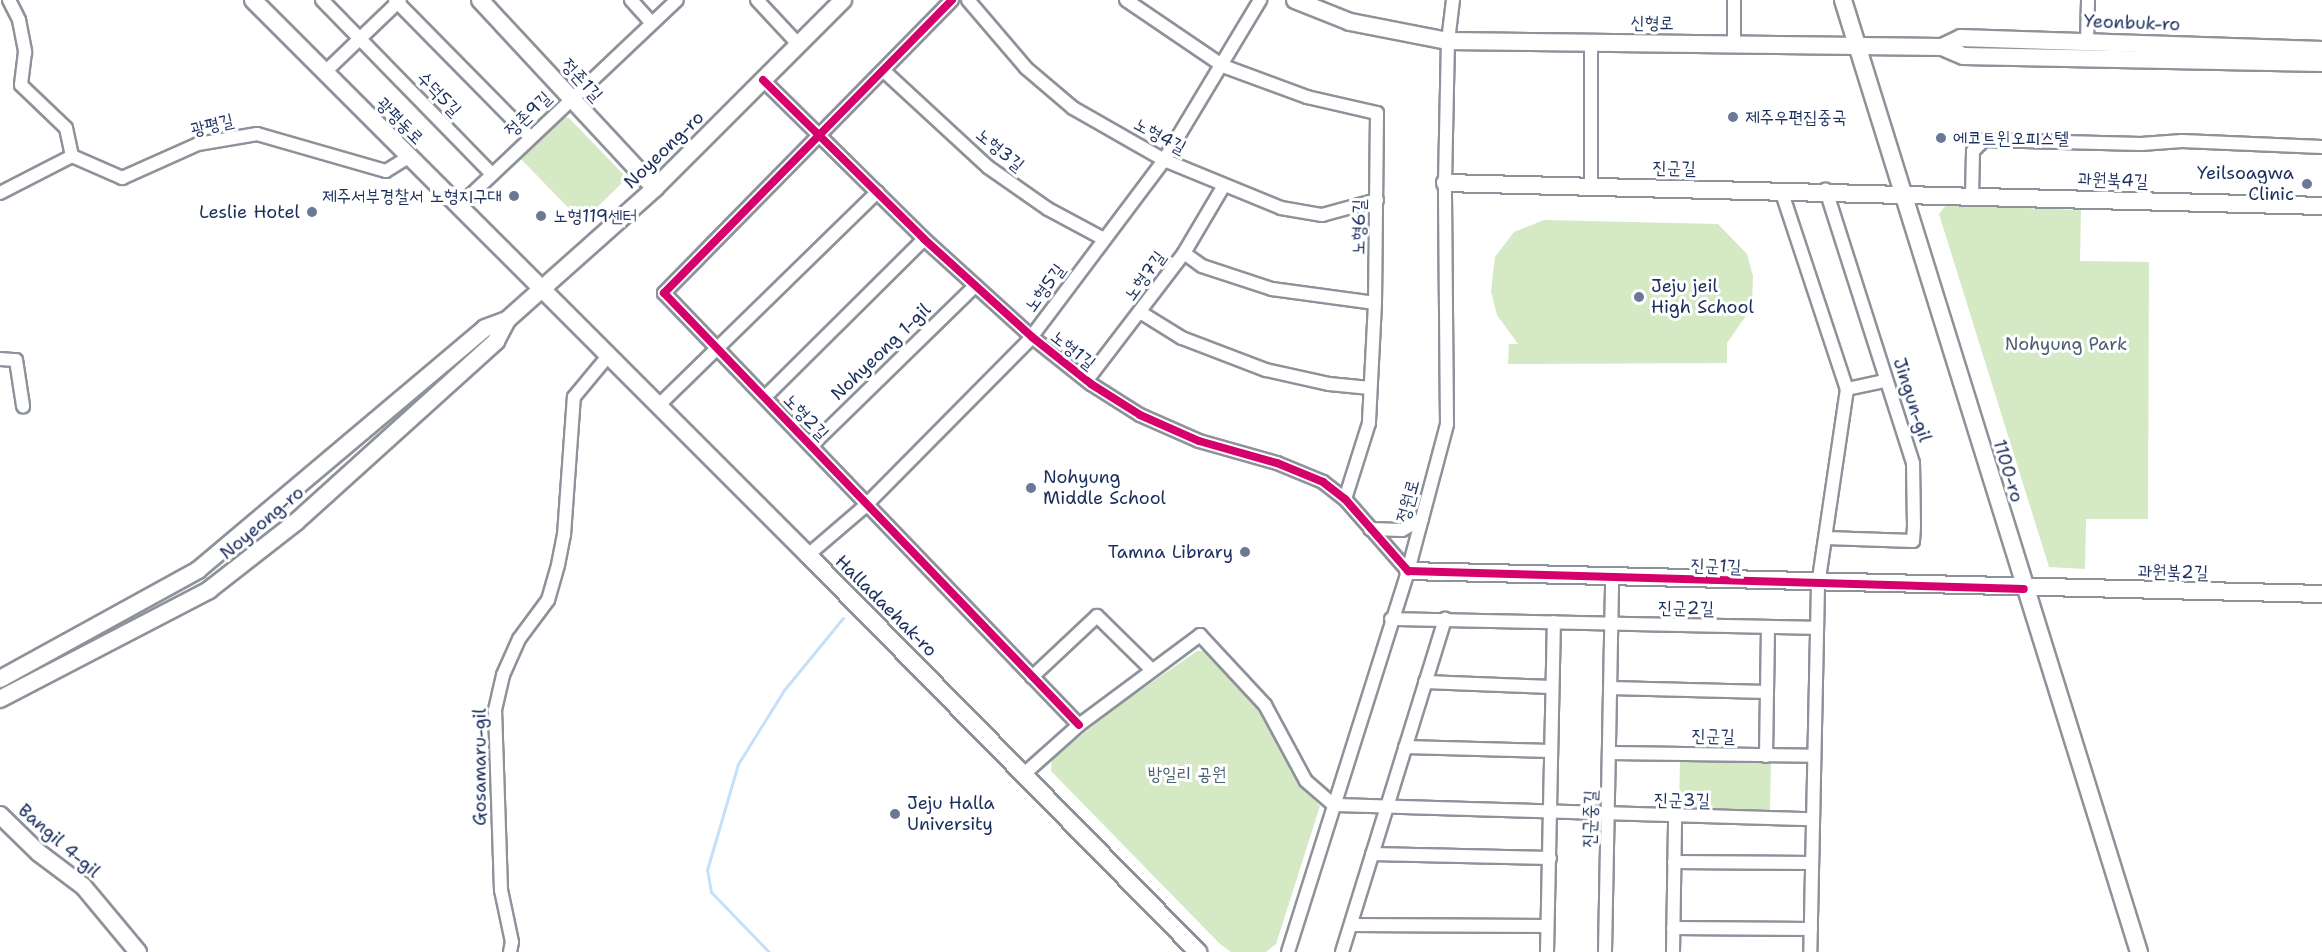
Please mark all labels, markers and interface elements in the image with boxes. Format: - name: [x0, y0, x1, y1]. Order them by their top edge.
- street label: Yeonbuk-ro: [2083, 11, 2181, 35]
- street label: 신형로: [1630, 12, 1674, 34]
- street label: 정존1길: [557, 54, 607, 106]
- street label: 수덕5길: [412, 67, 466, 121]
- street label: 정존9길: [500, 87, 556, 141]
- street label: 광평동로: [372, 93, 428, 149]
- place label: 제주우편집중국: [1745, 106, 1846, 128]
- street label: Noyeong-ro: [620, 107, 708, 193]
- street label: 광평길: [188, 109, 236, 141]
- marker: 제주우편집중국: [1726, 110, 1740, 124]
- street label: 노형4길: [1130, 113, 1190, 159]
- street label: 노형3길: [971, 124, 1029, 176]
- place label: 에코트윈오피스텔: [1953, 127, 2069, 149]
- marker: 에코트윈오피스텔: [1934, 131, 1948, 145]
- street label: 진군길: [1652, 157, 1696, 179]
- place label: Yeilsoagwa Clinic: [2197, 163, 2294, 206]
- street label: 과원북4길: [2077, 168, 2149, 192]
- marker: Yeilsoagwa Clinic: [2298, 175, 2316, 193]
- place label: 제주서부경찰서 노형지구대: [322, 185, 502, 207]
- marker: 제주서부경찰서 노형지구대: [507, 189, 521, 203]
- street label: 노형6길: [1348, 199, 1370, 255]
- place label: Leslie Hotel: [199, 201, 300, 223]
- marker: Leslie Hotel: [305, 205, 319, 219]
- place label: 노형119센터: [553, 205, 637, 227]
- marker: 노형119센터: [534, 209, 548, 223]
- street label: 노형7길: [1120, 247, 1170, 305]
- street label: 노형5길: [1020, 260, 1070, 316]
- place label: Jeju jeil High School: [1651, 276, 1754, 318]
- marker: Jeju jeil High School: [1632, 290, 1646, 304]
- street label: Nohyeong 1-gil: [827, 299, 935, 405]
- street label: 노형1길: [1046, 326, 1100, 374]
- park label: Nohyung Park: [2005, 333, 2127, 355]
- street label: Jingun-gil: [1888, 355, 1936, 445]
- street label: 노형2길: [779, 389, 833, 445]
- street label: 1100-ro: [1988, 437, 2028, 505]
- place label: Nohyung Middle School: [1043, 467, 1166, 510]
- street label: 정원로: [1392, 477, 1424, 525]
- marker: Nohyung Middle School: [1024, 481, 1038, 495]
- street label: Noyeong-ro: [216, 482, 308, 564]
- place label: Tamna Library: [1108, 541, 1233, 563]
- marker: Tamna Library: [1238, 545, 1252, 559]
- street label: Halladaehak-ro: [831, 551, 941, 661]
- street label: 진군1길: [1690, 554, 1742, 578]
- street label: 과원북2길: [2138, 561, 2208, 583]
- street label: 진군2길: [1658, 597, 1714, 619]
- street label: Gosamaru-gil: [469, 708, 491, 826]
- street label: 진군길: [1691, 725, 1735, 747]
- park label: 방일리 공원: [1148, 763, 1226, 785]
- street label: 진군3길: [1654, 789, 1710, 811]
- street label: 진군중길: [1578, 790, 1602, 848]
- place label: Jeju Halla University: [907, 793, 995, 836]
- street label: Bangil 4-gil: [14, 800, 104, 882]
- marker: Jeju Halla University: [888, 807, 902, 821]

